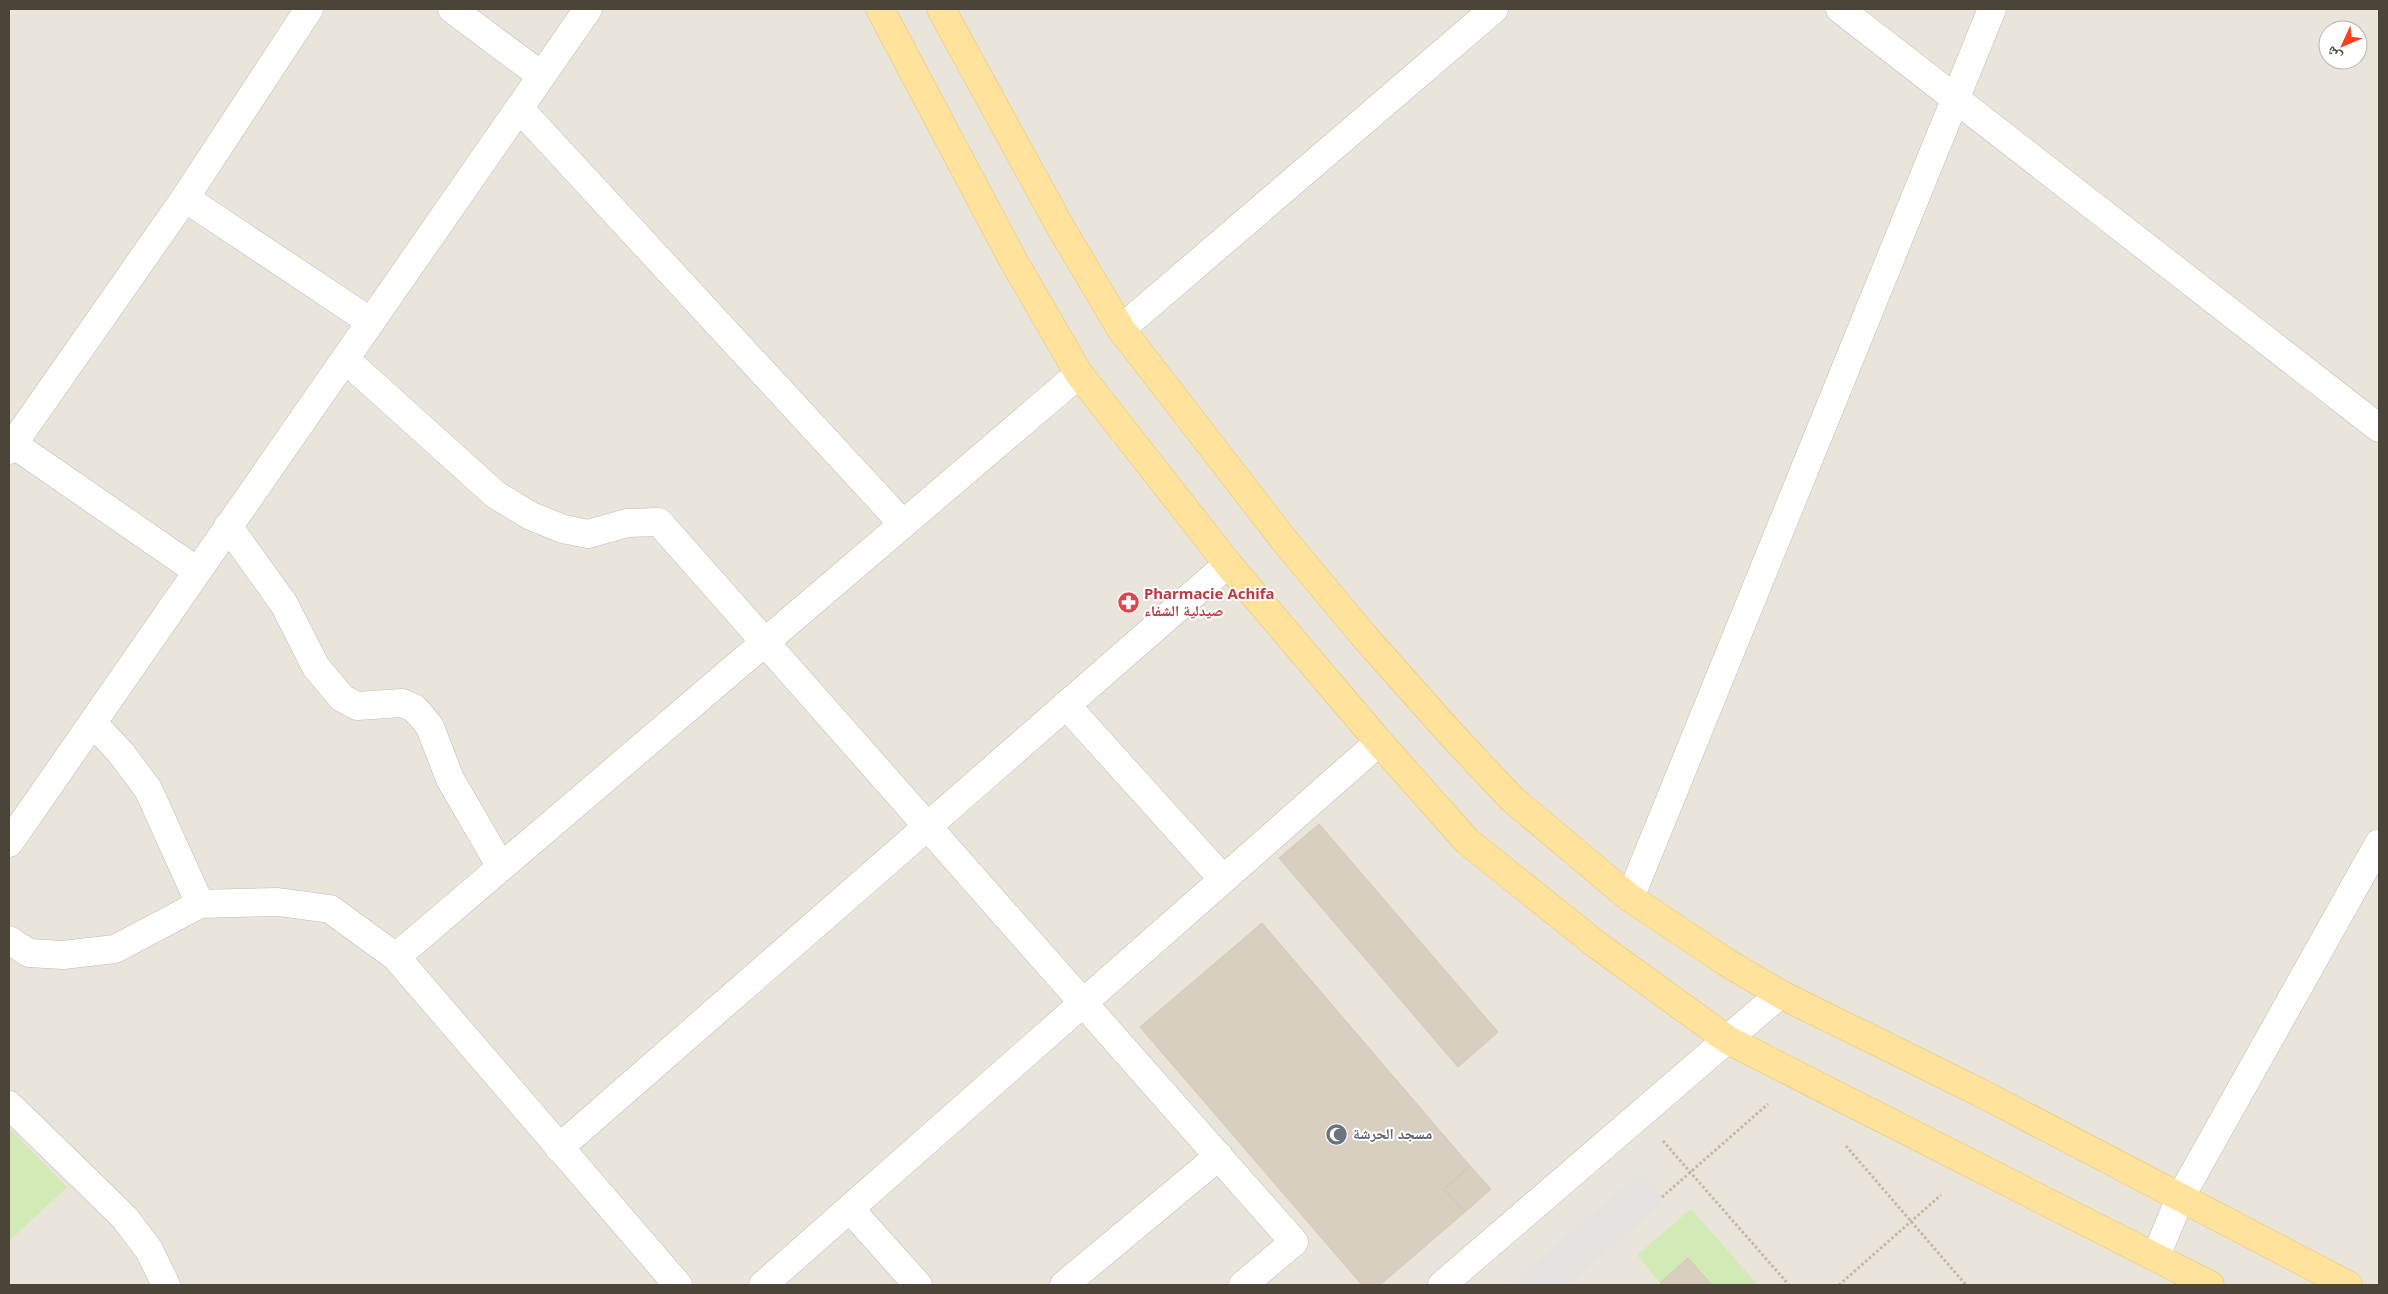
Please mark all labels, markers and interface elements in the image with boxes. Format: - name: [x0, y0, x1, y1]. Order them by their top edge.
- north arrow: [2318, 20, 2368, 70]
- text: ش: [2321, 42, 2345, 66]
- place label: Pharmacie Achifa صيدلية الشفاء: [1144, 583, 1275, 620]
- pharmacy icon: Pharmacie Achifa صيدلية الشفاء: [1116, 591, 1140, 615]
- mosque icon: مسجد الحرشة: [1325, 1122, 1349, 1146]
- place label: مسجد الحرشة: [1353, 1123, 1432, 1143]

